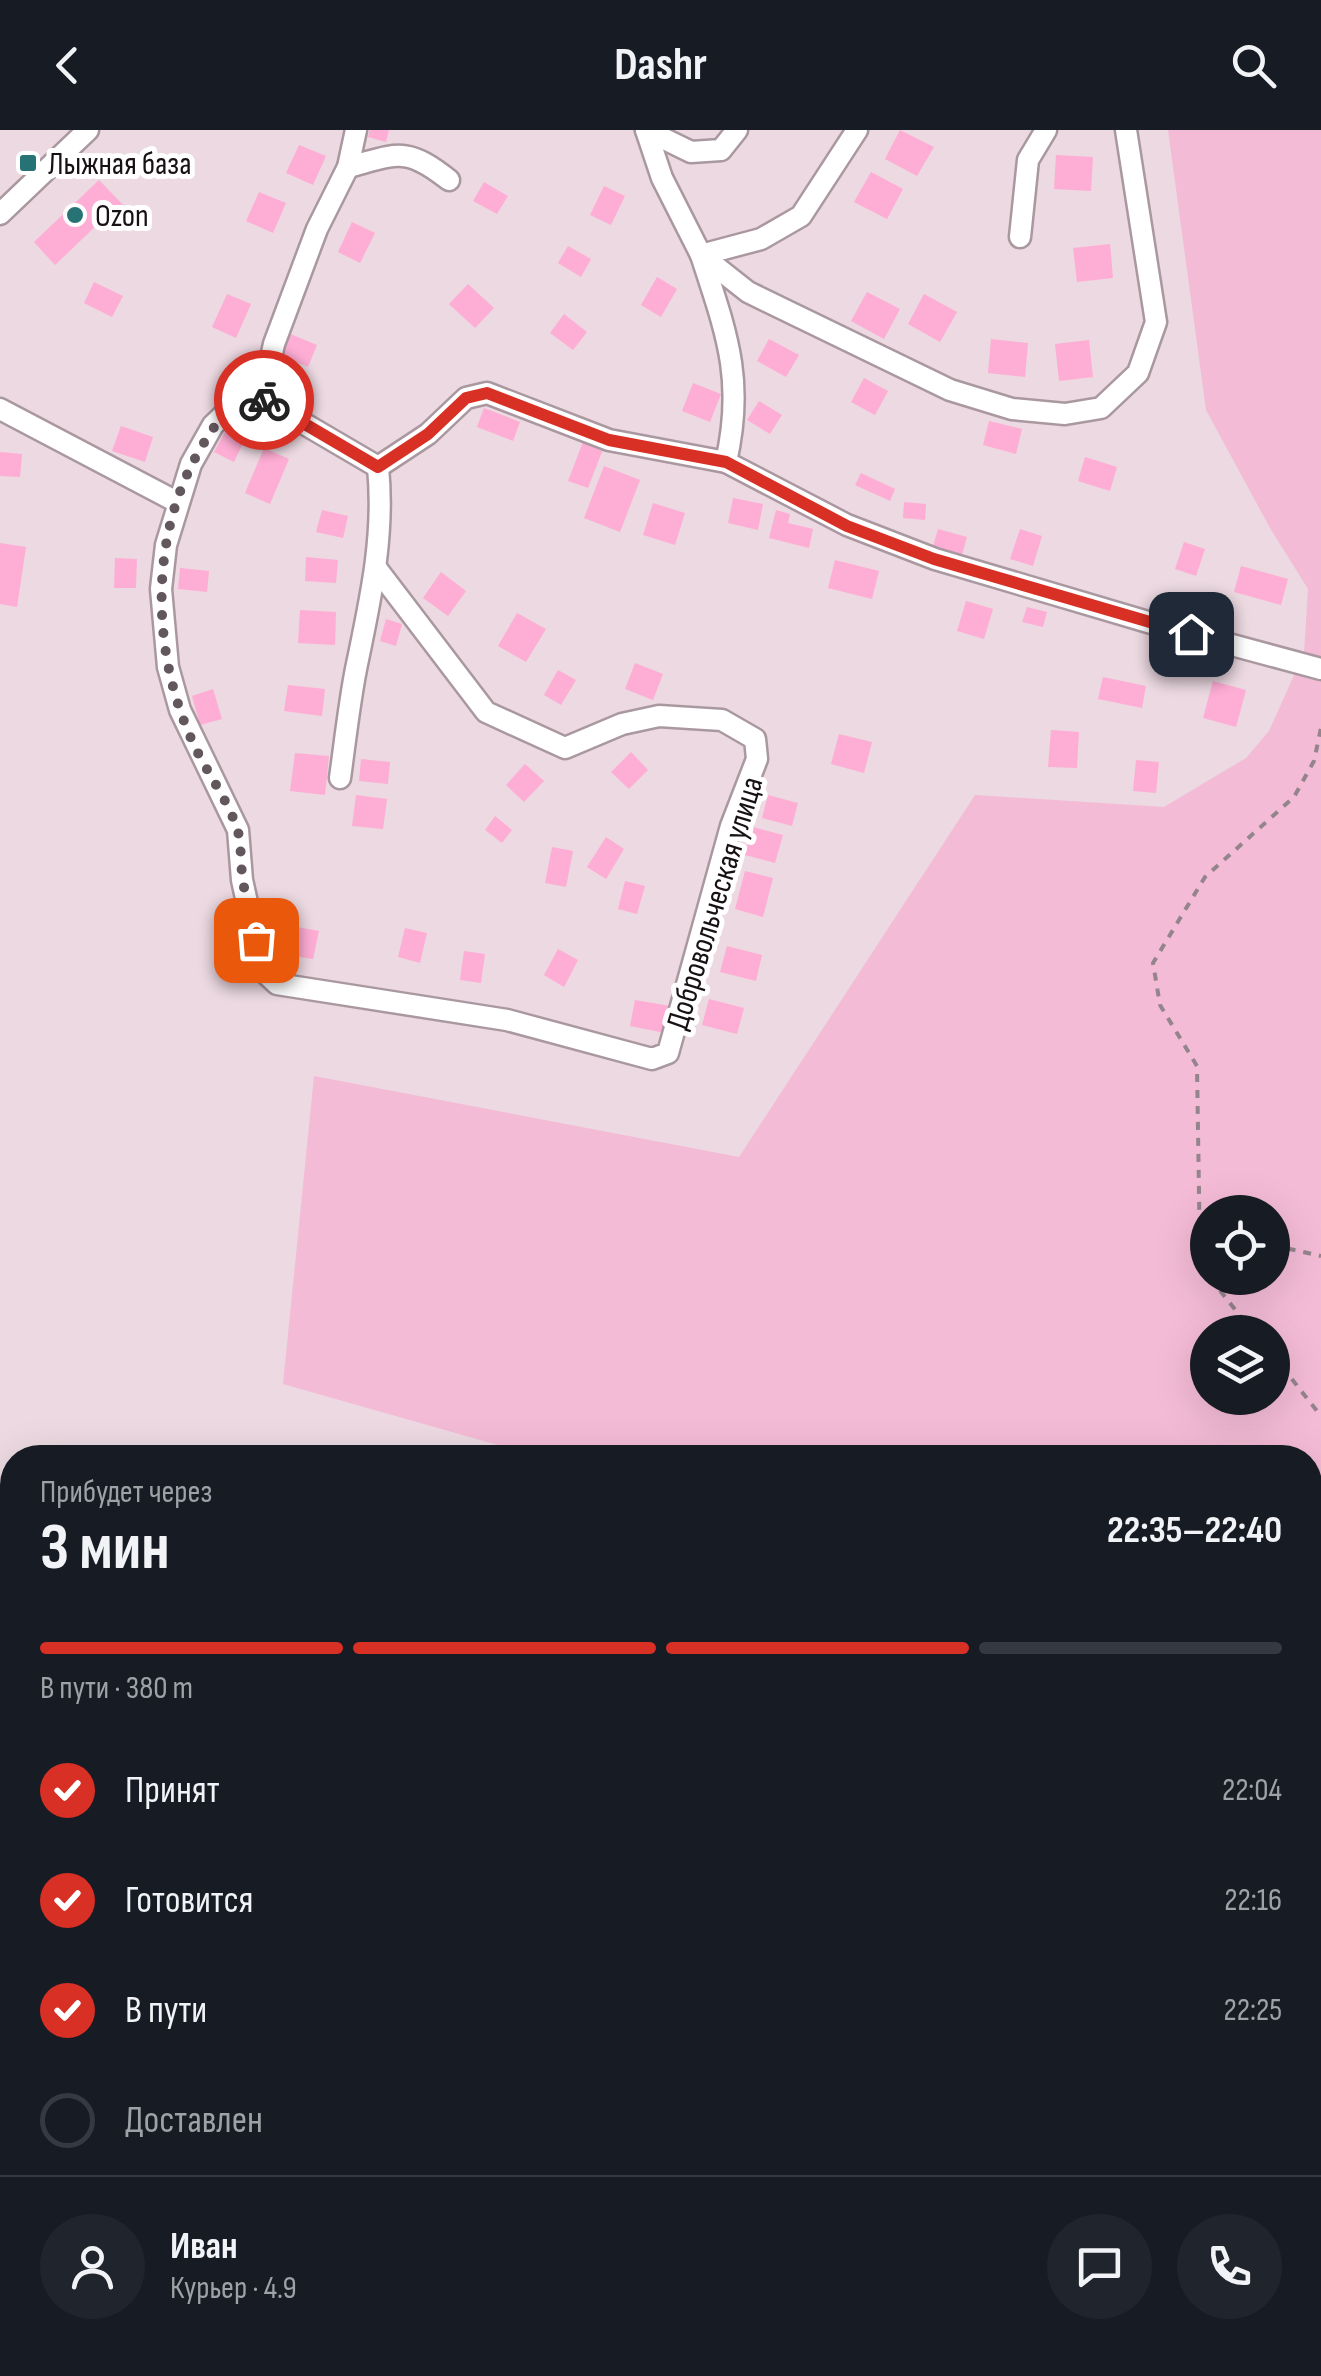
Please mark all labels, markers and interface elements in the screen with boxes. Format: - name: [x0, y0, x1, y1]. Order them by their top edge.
- icon: back: [40, 38, 95, 93]
- text: Dashr: [614, 38, 707, 93]
- icon: search: [1226, 38, 1281, 93]
- place label: Лыжная база: [48, 145, 192, 184]
- marker: Лыжная база: [17, 152, 39, 174]
- place label: Ozon: [95, 197, 149, 236]
- marker: Ozon: [64, 204, 86, 226]
- courier: [214, 350, 314, 450]
- icon: bike: [237, 373, 292, 428]
- pin: [1149, 592, 1234, 677]
- icon: home: [1164, 607, 1219, 662]
- street label: Добровольческая улица: [658, 772, 772, 1035]
- pin: [214, 898, 299, 983]
- icon: bag: [229, 913, 284, 968]
- map controls: [1190, 1195, 1290, 1415]
- button: locate: [1190, 1195, 1290, 1295]
- button: layers: [1190, 1315, 1290, 1415]
- text: Прибудет через: [40, 1473, 212, 1512]
- text: 22:35–22:40: [1107, 1508, 1282, 1553]
- text: 3 мин: [40, 1510, 170, 1588]
- text: В пути · 380 m: [40, 1669, 193, 1708]
- icon: check: [40, 1763, 95, 1818]
- text: Принят: [125, 1768, 220, 1813]
- text: 22:04: [1222, 1771, 1282, 1810]
- icon: check: [40, 1873, 95, 1928]
- text: Готовится: [125, 1878, 254, 1923]
- text: 22:16: [1224, 1881, 1282, 1920]
- icon: check: [40, 1983, 95, 2038]
- text: В пути: [125, 1988, 207, 2033]
- text: 22:25: [1224, 1991, 1282, 2030]
- text: Доставлен: [125, 2098, 263, 2143]
- button: person: [40, 2214, 145, 2319]
- button: chat: [1047, 2214, 1152, 2319]
- button: phone: [1177, 2214, 1282, 2319]
- text: Иван: [170, 2224, 238, 2269]
- text: Курьер · 4.9: [170, 2269, 297, 2308]

